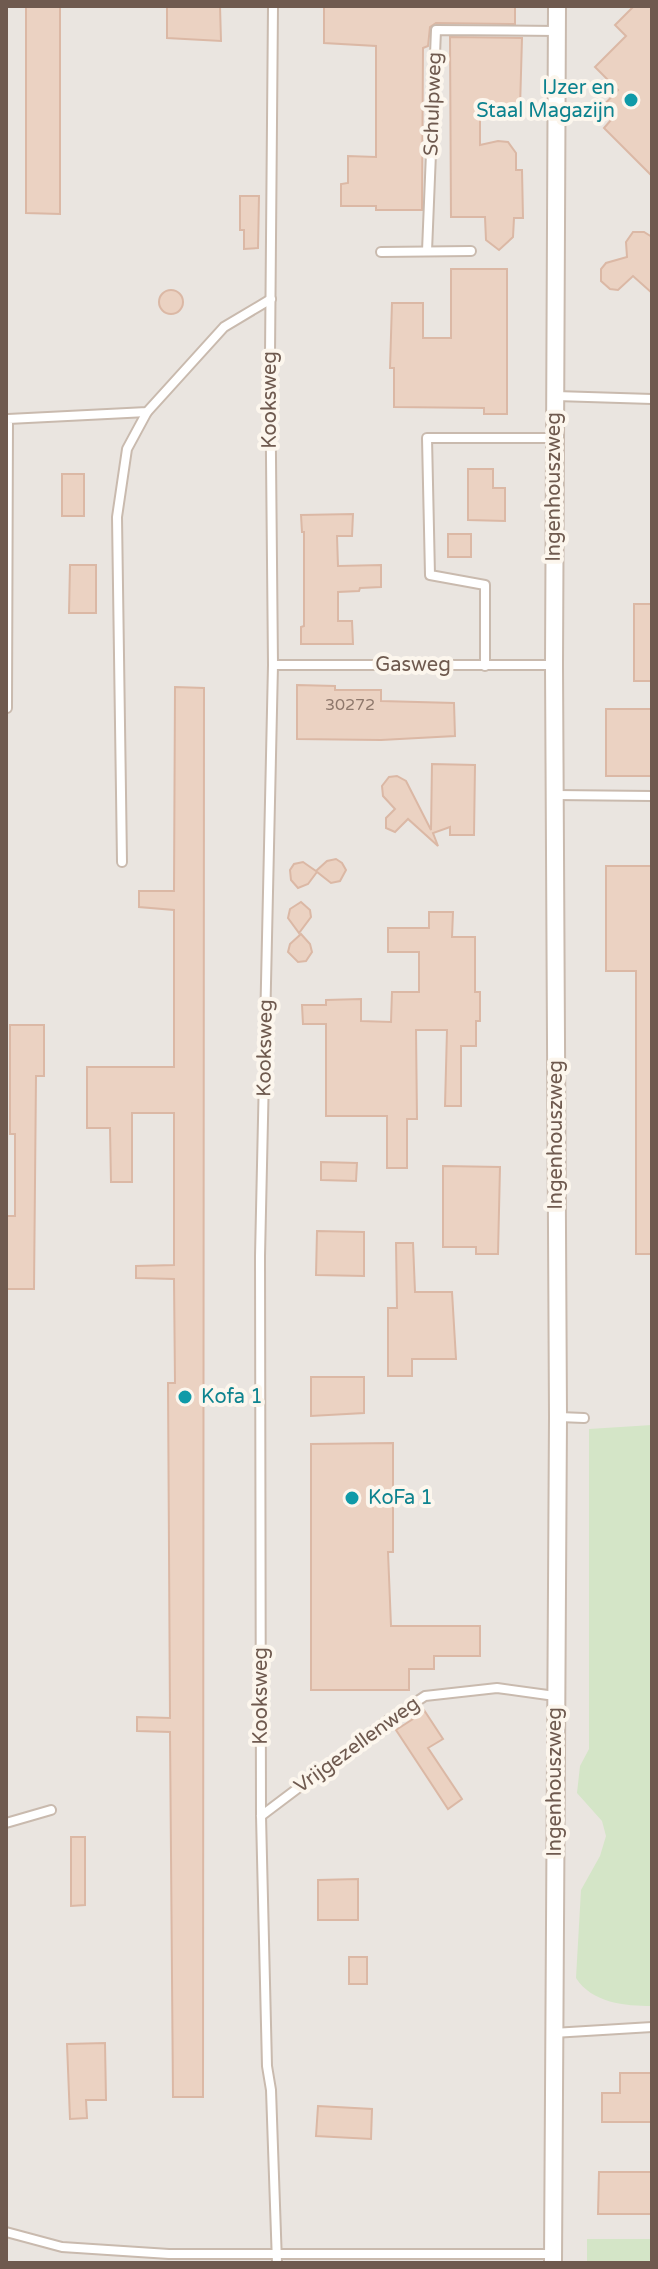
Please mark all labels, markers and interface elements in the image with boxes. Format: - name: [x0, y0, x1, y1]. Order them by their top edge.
- street label: Schulpweg: [419, 51, 447, 157]
- place label: IJzer en Staal Magazijn: [476, 76, 615, 123]
- marker: IJzer en Staal Magazijn: [622, 91, 640, 109]
- street label: Kooksweg: [258, 351, 282, 449]
- street label: Ingenhouszweg: [542, 412, 566, 562]
- street label: Gasweg: [375, 653, 451, 677]
- house number: 30272: [325, 695, 375, 715]
- street label: Kooksweg: [252, 999, 278, 1097]
- street label: Ingenhouszweg: [544, 1060, 568, 1210]
- place label: Kofa 1: [201, 1385, 263, 1409]
- marker: Kofa 1: [176, 1388, 194, 1406]
- place label: KoFa 1: [368, 1486, 433, 1510]
- marker: KoFa 1: [343, 1489, 361, 1507]
- street label: Kooksweg: [249, 1647, 273, 1745]
- street label: Vrijgezellenweg: [290, 1692, 424, 1798]
- street label: Ingenhouszweg: [543, 1707, 567, 1857]

